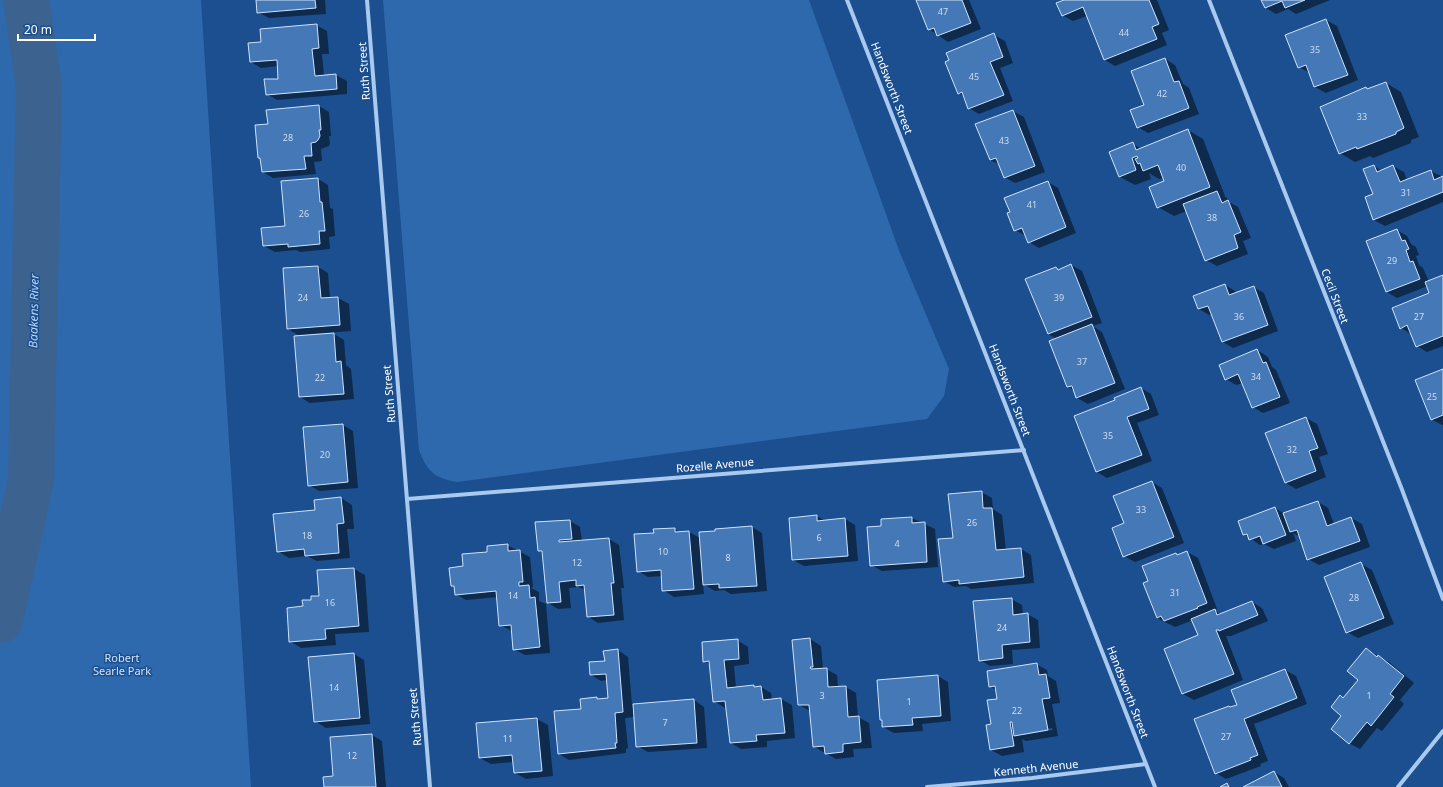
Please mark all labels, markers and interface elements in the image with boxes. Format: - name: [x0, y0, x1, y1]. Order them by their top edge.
- house number: 47: [938, 5, 948, 18]
- scale bar: [18, 16, 95, 42]
- text: 20 m: [24, 21, 52, 38]
- house number: 44: [1119, 26, 1129, 39]
- street label: Handsworth Street: [868, 40, 917, 136]
- street label: Ruth Street: [354, 42, 373, 100]
- house number: 35: [1310, 43, 1320, 56]
- house number: 45: [969, 70, 979, 83]
- house number: 42: [1157, 87, 1167, 100]
- house number: 33: [1357, 110, 1367, 123]
- house number: 28: [283, 131, 293, 144]
- house number: 43: [999, 134, 1009, 147]
- house number: 40: [1176, 161, 1186, 174]
- house number: 31: [1401, 186, 1411, 199]
- house number: 41: [1027, 198, 1037, 211]
- house number: 26: [299, 207, 309, 220]
- house number: 38: [1207, 211, 1217, 224]
- house number: 29: [1387, 254, 1397, 267]
- street label: Cecil Street: [1318, 266, 1353, 325]
- water label: Baakens River: [24, 273, 43, 348]
- house number: 24: [298, 291, 308, 304]
- house number: 39: [1054, 291, 1064, 304]
- house number: 36: [1234, 310, 1244, 323]
- house number: 27: [1414, 310, 1424, 323]
- street label: Handsworth Street: [986, 342, 1035, 438]
- house number: 37: [1077, 355, 1087, 368]
- street label: Ruth Street: [379, 364, 399, 424]
- house number: 34: [1251, 370, 1261, 383]
- house number: 22: [315, 371, 325, 384]
- house number: 25: [1427, 390, 1437, 403]
- house number: 35: [1103, 429, 1113, 442]
- house number: 32: [1287, 443, 1297, 456]
- house number: 20: [320, 448, 330, 461]
- street label: Rozelle Avenue: [675, 454, 755, 475]
- house number: 33: [1136, 503, 1146, 516]
- house number: 26: [967, 516, 977, 529]
- house number: 18: [302, 529, 312, 542]
- house number: 6: [816, 531, 822, 544]
- house number: 4: [894, 537, 900, 550]
- house number: 10: [658, 545, 668, 558]
- house number: 8: [725, 551, 731, 564]
- house number: 12: [572, 556, 582, 569]
- house number: 31: [1170, 586, 1180, 599]
- house number: 14: [508, 589, 518, 602]
- house number: 28: [1349, 591, 1359, 604]
- house number: 16: [325, 596, 335, 609]
- house number: 24: [997, 621, 1007, 634]
- street label: Handsworth Street: [1104, 644, 1153, 740]
- park label: Robert Searle Park: [93, 650, 151, 678]
- house number: 14: [329, 681, 339, 694]
- street label: Ruth Street: [405, 687, 425, 747]
- house number: 3: [819, 689, 825, 702]
- house number: 1: [1366, 689, 1372, 702]
- house number: 1: [906, 695, 912, 708]
- house number: 22: [1012, 704, 1022, 717]
- house number: 7: [662, 716, 668, 729]
- house number: 27: [1221, 730, 1231, 743]
- house number: 11: [503, 732, 513, 745]
- house number: 12: [347, 749, 357, 762]
- street label: Kenneth Avenue: [993, 756, 1079, 779]

